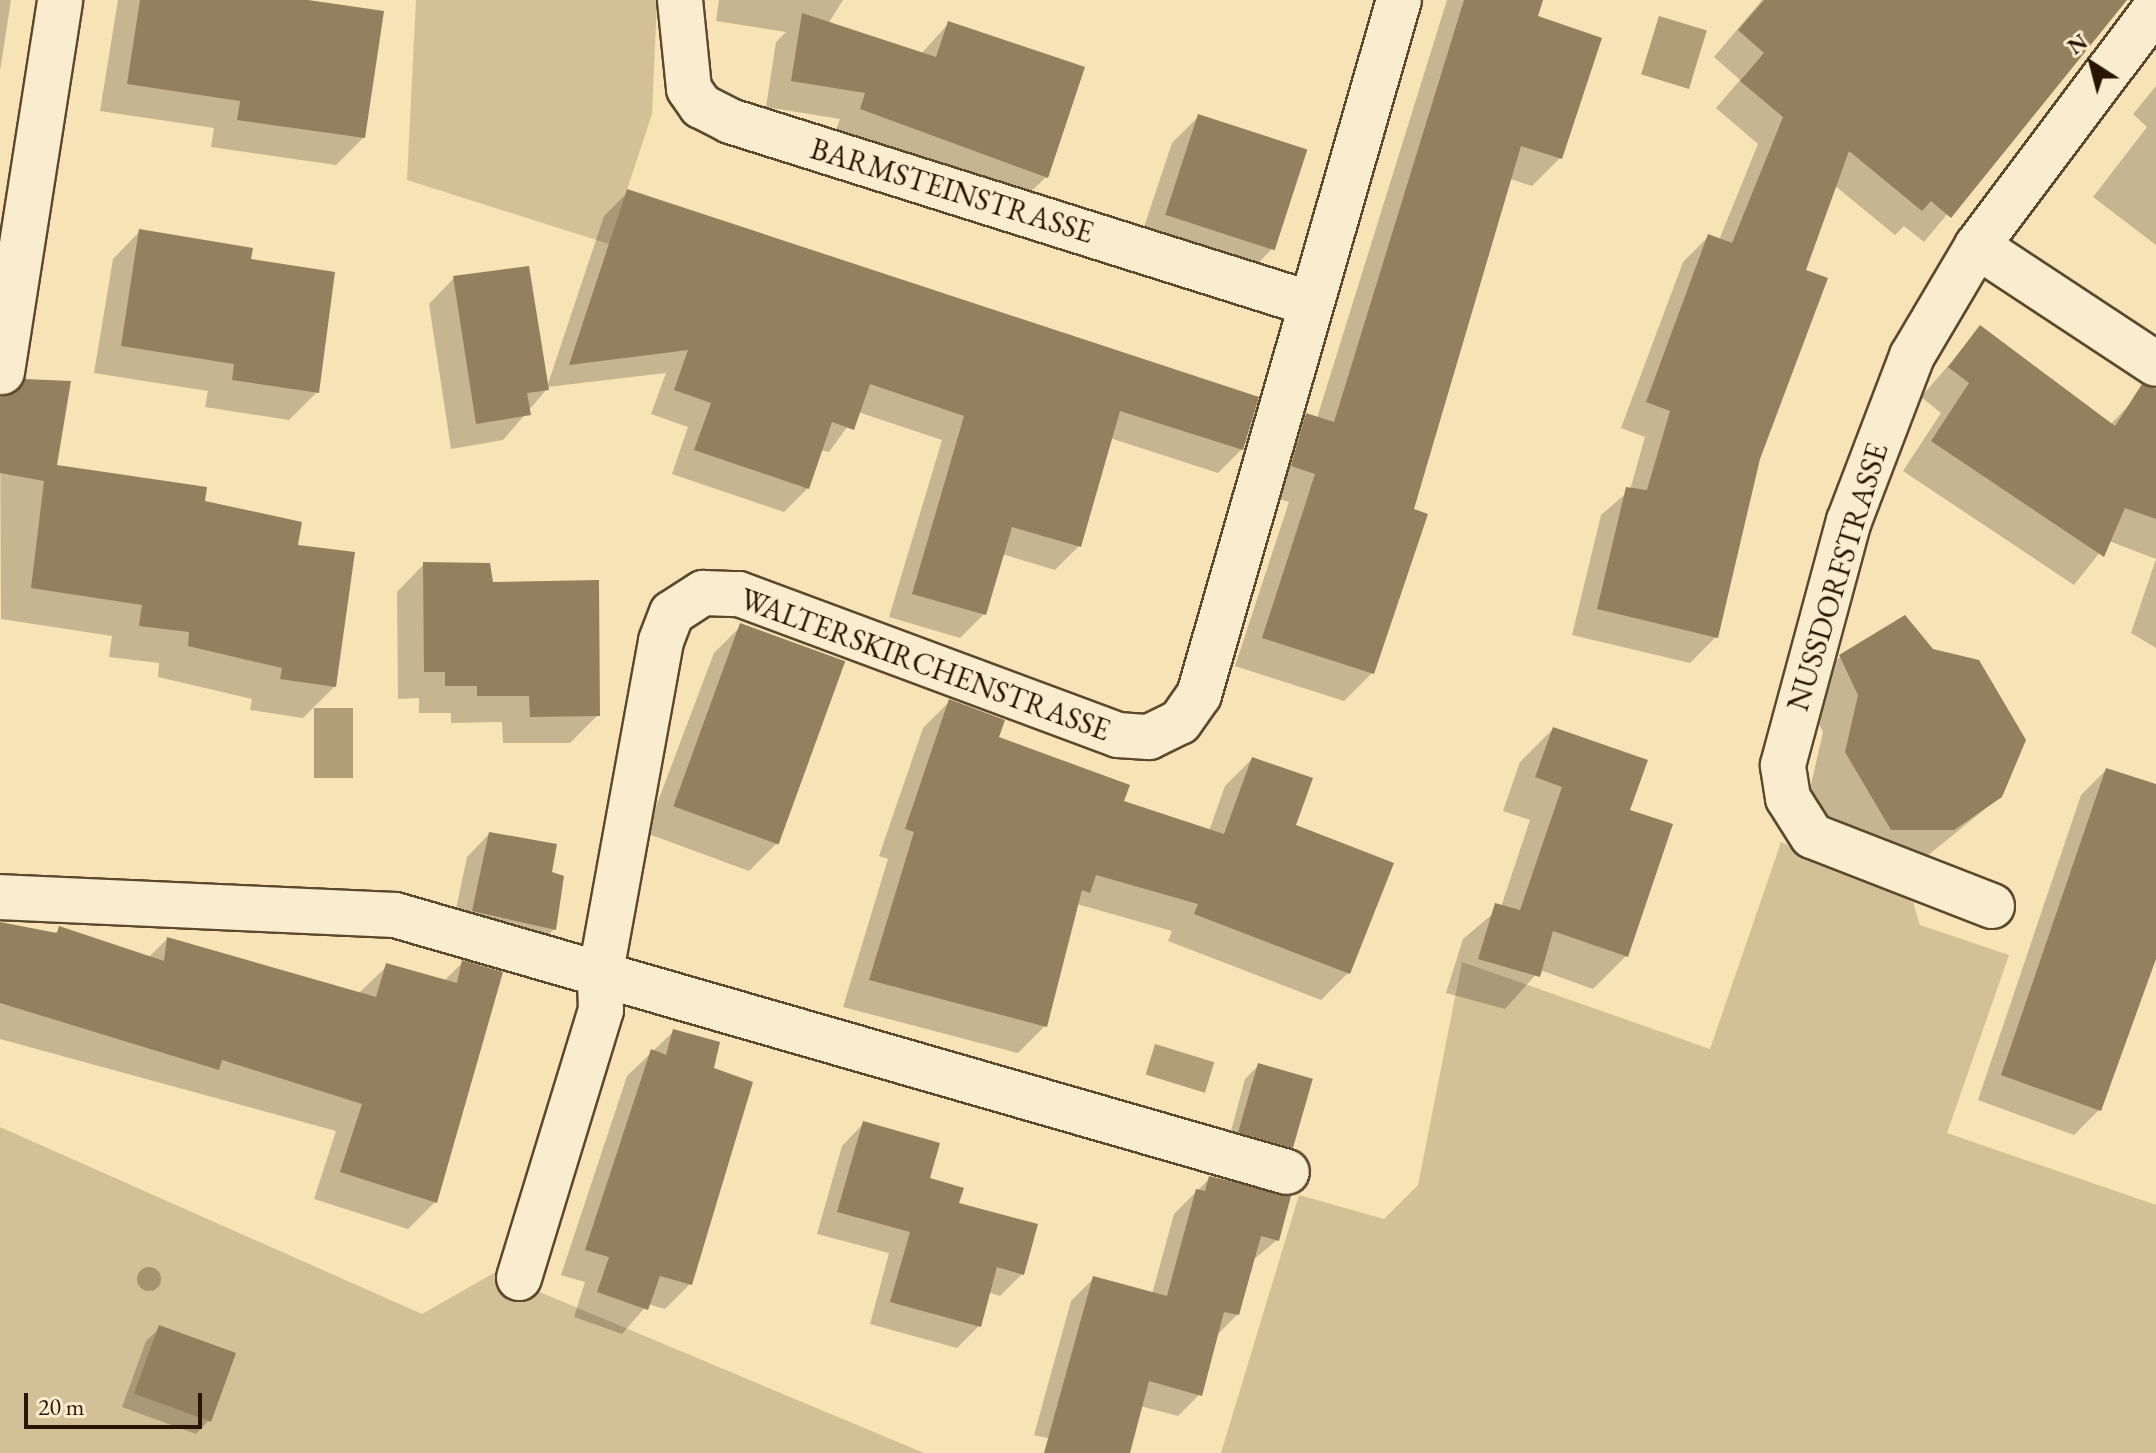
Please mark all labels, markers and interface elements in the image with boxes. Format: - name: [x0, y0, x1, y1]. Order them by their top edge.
- north arrow: [2052, 24, 2132, 104]
- text: N: [2062, 27, 2093, 61]
- street label: BARMSTEINSTRASSE: [806, 131, 1098, 251]
- street label: NUSSDORFSTRASSE: [1780, 439, 1896, 715]
- street label: WALTERSKIRCHENSTRASSE: [735, 581, 1115, 749]
- scale bar: [28, 1377, 206, 1427]
- text: 20 m: [38, 1391, 85, 1422]

